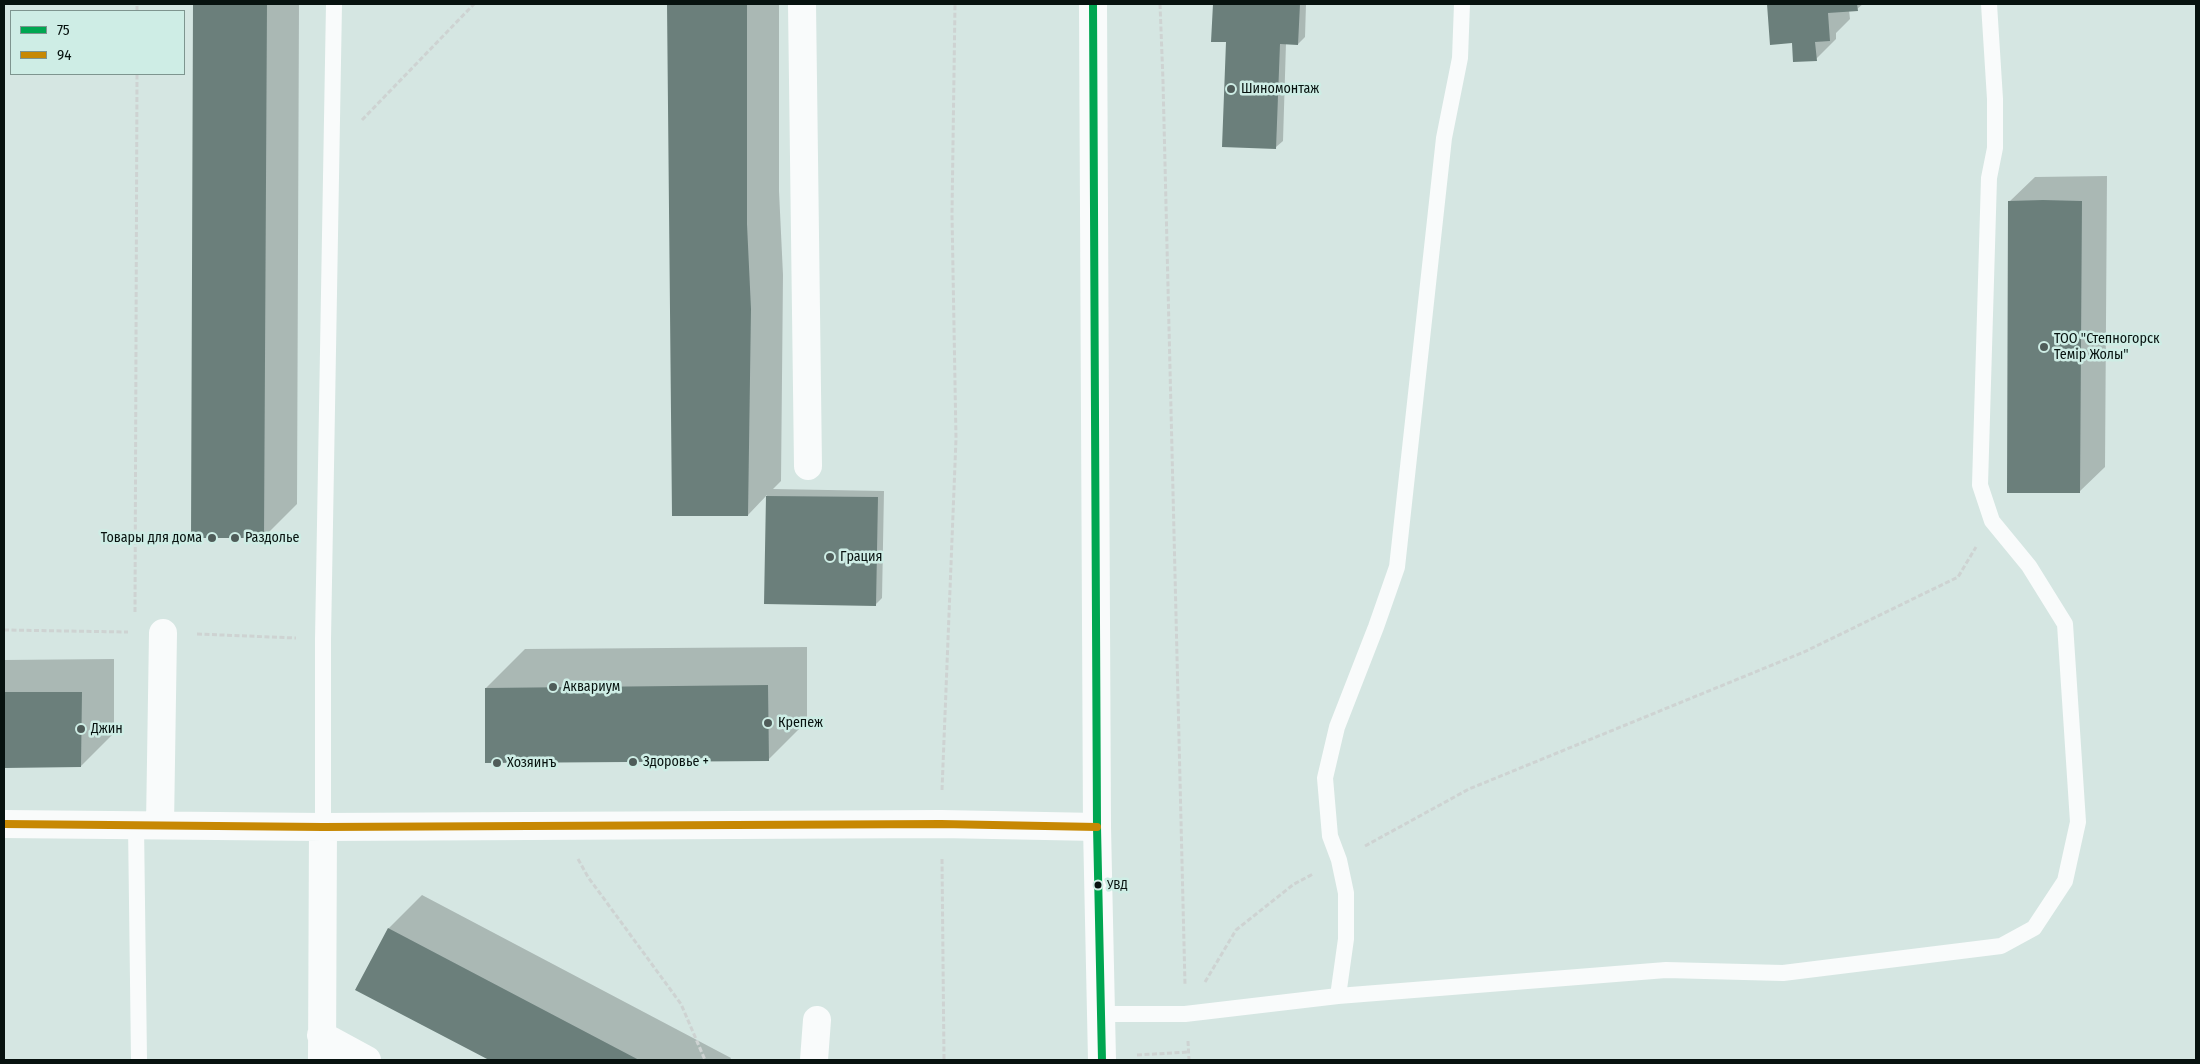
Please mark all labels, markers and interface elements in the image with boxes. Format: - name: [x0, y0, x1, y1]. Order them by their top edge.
- legend: [10, 10, 185, 75]
- text: 75: [57, 21, 70, 39]
- text: 94: [57, 46, 71, 64]
- place label: Шиномонтаж: [1241, 81, 1319, 97]
- marker: Шиномонтаж: [1225, 83, 1237, 95]
- place label: ТОО "Степногорск Темiр Жолы": [2054, 331, 2159, 364]
- marker: ТОО "Степногорск Темiр Жолы": [2038, 341, 2050, 353]
- place label: Товары для дома: [101, 530, 202, 546]
- place label: Раздолье: [245, 530, 299, 546]
- marker: Товары для дома: [206, 532, 218, 544]
- marker: Раздолье: [229, 532, 241, 544]
- place label: Грация: [840, 549, 882, 565]
- marker: Грация: [824, 551, 836, 563]
- place label: Аквариум: [563, 679, 620, 695]
- marker: Аквариум: [547, 681, 559, 693]
- place label: Крепеж: [778, 715, 823, 731]
- marker: Крепеж: [762, 717, 774, 729]
- place label: Джин: [91, 721, 123, 737]
- marker: Джин: [75, 723, 87, 735]
- place label: Здоровье +: [643, 754, 709, 770]
- place label: Хозяинъ: [507, 755, 556, 771]
- marker: Здоровье +: [627, 756, 639, 768]
- marker: Хозяинъ: [491, 757, 503, 769]
- place label: УВД: [1107, 877, 1128, 893]
- marker: УВД: [1093, 880, 1103, 890]

